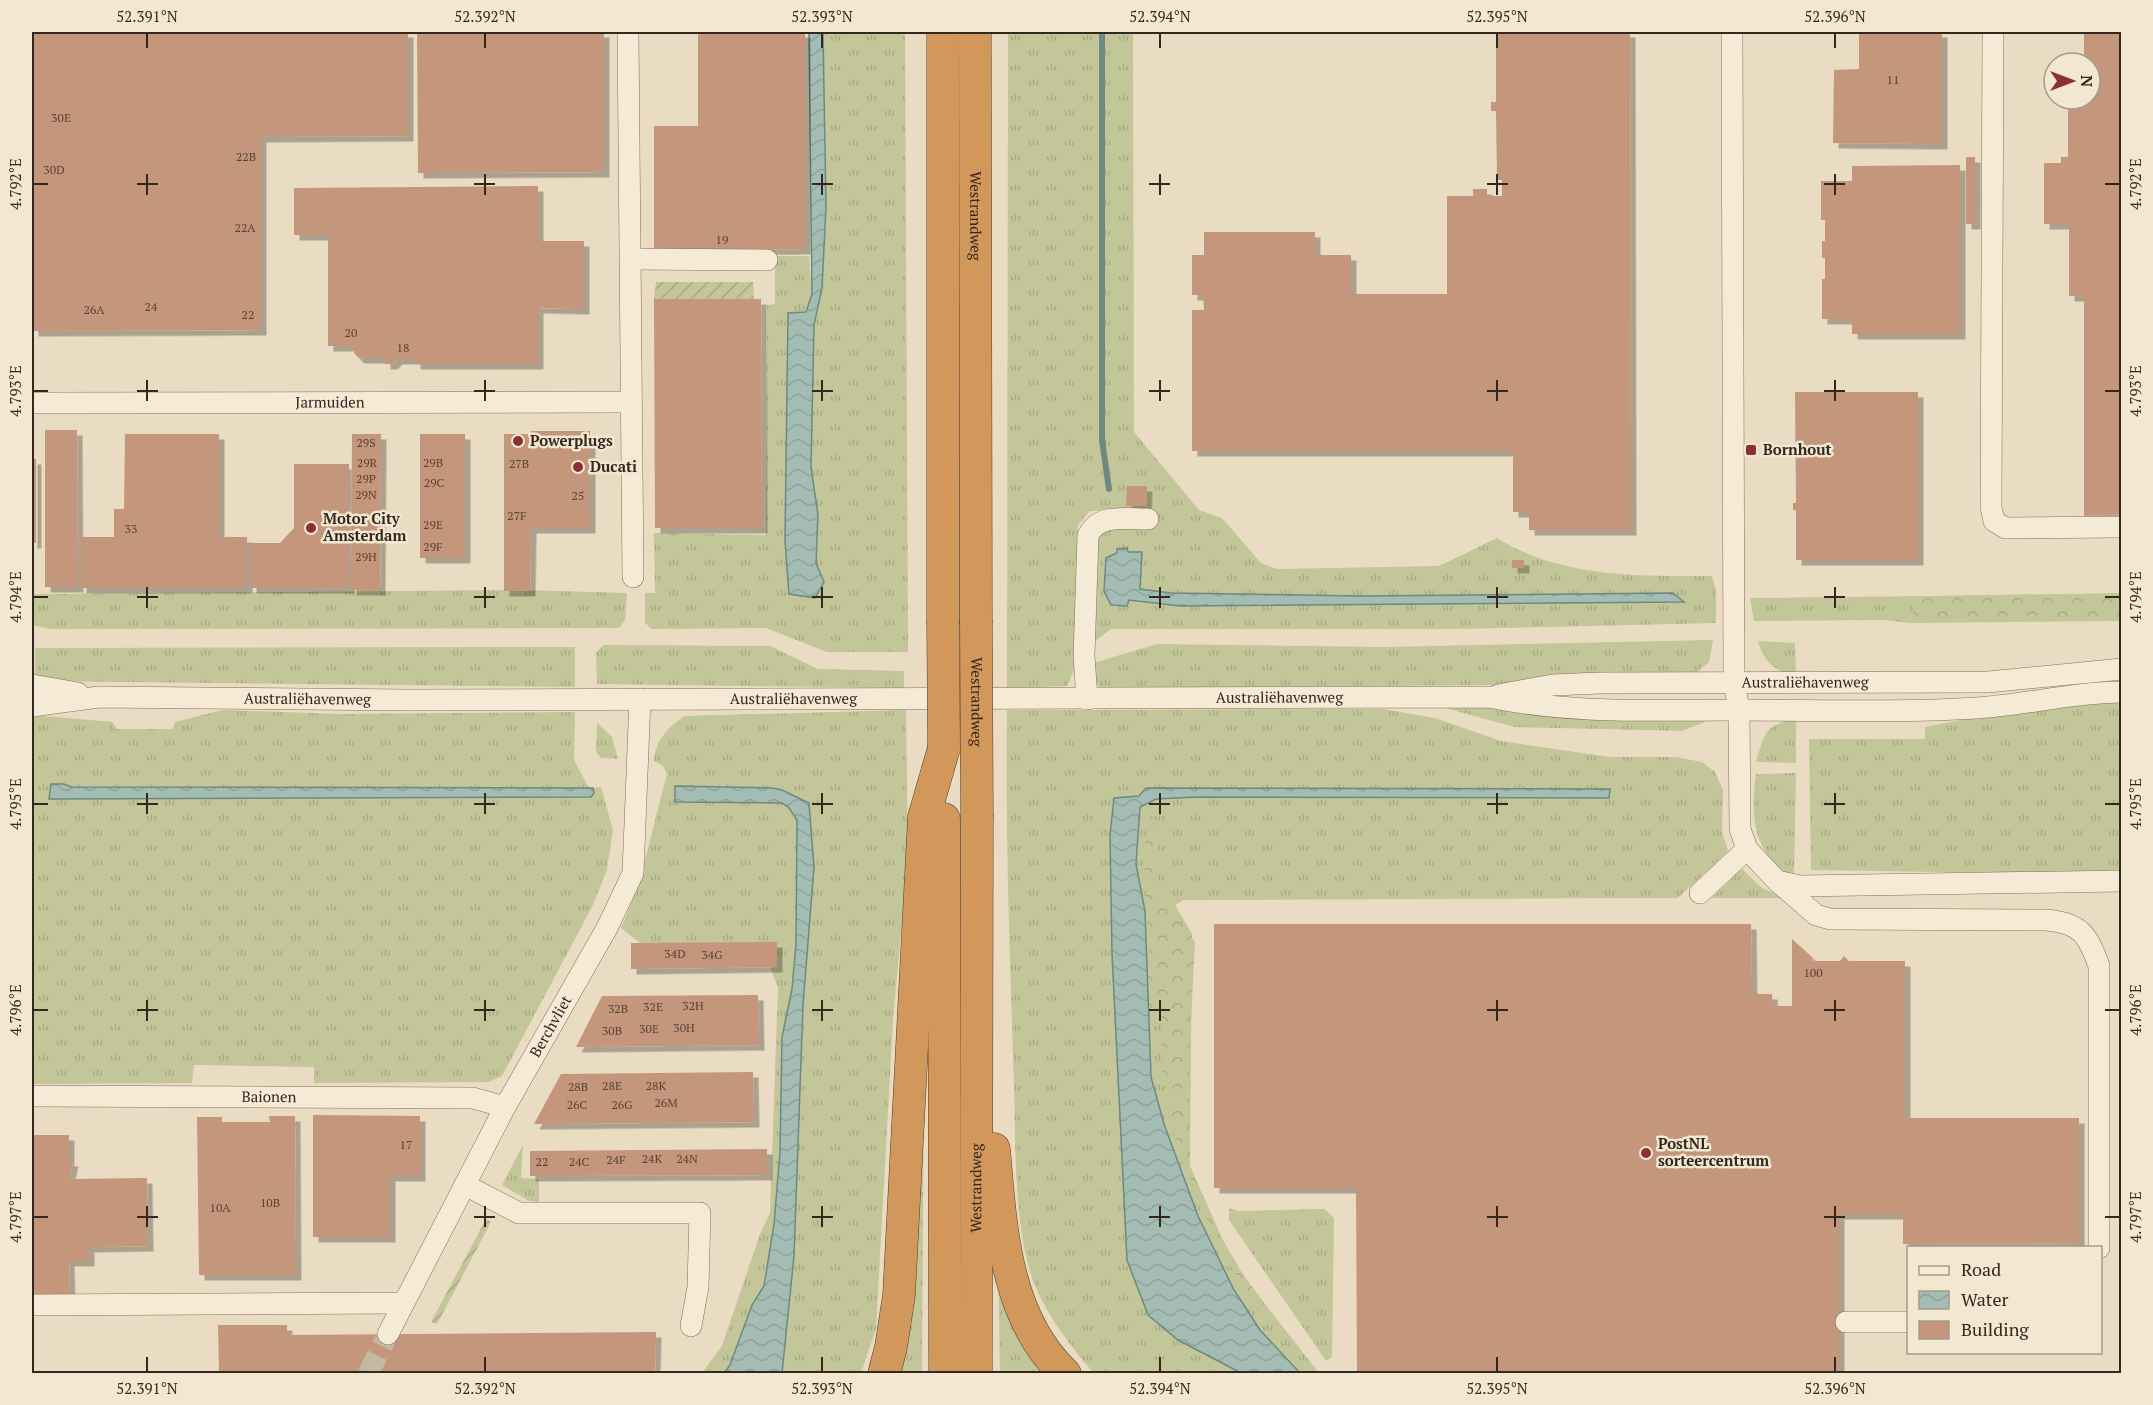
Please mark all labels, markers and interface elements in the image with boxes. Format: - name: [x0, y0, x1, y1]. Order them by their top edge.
- text: 52.391°N: [116, 6, 178, 26]
- text: 52.392°N: [454, 6, 516, 26]
- text: 52.393°N: [791, 6, 853, 26]
- text: 52.394°N: [1129, 6, 1191, 26]
- text: 52.395°N: [1466, 6, 1528, 26]
- text: 52.396°N: [1804, 6, 1866, 26]
- north arrow: [2042, 51, 2102, 111]
- house number: 11: [1887, 72, 1899, 87]
- text: N: [2076, 75, 2098, 87]
- house number: 30E: [51, 110, 71, 125]
- house number: 22B: [236, 149, 256, 164]
- text: 4.792°E: [5, 158, 25, 210]
- text: 4.792°E: [2125, 158, 2145, 210]
- house number: 30D: [43, 162, 65, 177]
- street label: Westrandweg: [966, 171, 986, 262]
- house number: 22A: [235, 220, 256, 235]
- house number: 19: [716, 232, 728, 247]
- house number: 24: [145, 299, 158, 314]
- house number: 26A: [84, 302, 105, 317]
- house number: 22: [242, 307, 254, 322]
- house number: 20: [345, 325, 357, 340]
- house number: 18: [397, 340, 409, 355]
- text: 4.793°E: [5, 365, 25, 417]
- text: 4.793°E: [2125, 365, 2145, 417]
- street label: Jarmuiden: [295, 391, 365, 412]
- place label: Powerplugs: [530, 430, 613, 450]
- marker: Powerplugs: [511, 434, 525, 448]
- house number: 29S: [356, 435, 376, 450]
- place label: Bornhout: [1763, 439, 1832, 459]
- marker: Bornhout: [1744, 443, 1758, 457]
- house number: 29R: [357, 455, 378, 470]
- house number: 29B: [423, 455, 443, 470]
- house number: 27B: [509, 456, 529, 471]
- place label: Ducati: [590, 456, 637, 476]
- marker: Ducati: [571, 460, 585, 474]
- house number: 29P: [356, 471, 376, 486]
- house number: 29C: [424, 475, 445, 490]
- house number: 29N: [355, 487, 377, 502]
- house number: 25: [572, 488, 584, 503]
- place label: Motor City Amsterdam: [323, 508, 406, 545]
- house number: 27F: [507, 508, 527, 523]
- house number: 29E: [423, 517, 443, 532]
- house number: 33: [125, 521, 137, 536]
- marker: Motor City Amsterdam: [304, 521, 318, 535]
- house number: 29F: [423, 539, 443, 554]
- house number: 29H: [355, 549, 377, 564]
- text: 4.794°E: [5, 571, 25, 623]
- text: 4.794°E: [2125, 571, 2145, 623]
- street label: Westrandweg: [967, 657, 988, 748]
- street label: Australiëhavenweg: [1741, 671, 1870, 692]
- street label: Australiëhavenweg: [1216, 686, 1344, 707]
- street label: Australiëhavenweg: [244, 687, 372, 709]
- street label: Australiëhavenweg: [730, 688, 858, 708]
- text: 4.795°E: [5, 778, 25, 830]
- text: 4.795°E: [2125, 778, 2145, 830]
- house number: 34D: [664, 946, 686, 961]
- house number: 34G: [701, 947, 723, 962]
- house number: 100: [1803, 965, 1823, 980]
- text: 4.796°E: [5, 984, 25, 1036]
- text: 4.796°E: [2125, 984, 2145, 1036]
- street label: Berchvliet: [524, 991, 576, 1061]
- house number: 32H: [682, 998, 704, 1013]
- house number: 32E: [643, 999, 663, 1014]
- house number: 32B: [608, 1001, 628, 1016]
- house number: 30H: [673, 1020, 695, 1035]
- house number: 30E: [639, 1021, 659, 1036]
- house number: 30B: [602, 1023, 622, 1038]
- house number: 28E: [602, 1078, 622, 1093]
- house number: 28K: [646, 1078, 667, 1093]
- house number: 28B: [568, 1079, 588, 1094]
- street label: Baionen: [241, 1086, 297, 1106]
- house number: 26M: [654, 1095, 678, 1110]
- house number: 26C: [567, 1097, 588, 1112]
- house number: 26G: [611, 1097, 633, 1112]
- place label: PostNL sorteercentrum: [1658, 1133, 1769, 1170]
- house number: 17: [400, 1137, 412, 1152]
- street label: Westrandweg: [965, 1142, 985, 1233]
- marker: PostNL sorteercentrum: [1639, 1146, 1653, 1160]
- house number: 24K: [642, 1151, 663, 1166]
- house number: 24N: [676, 1151, 698, 1166]
- house number: 24F: [606, 1152, 626, 1167]
- house number: 22: [536, 1154, 548, 1169]
- house number: 24C: [569, 1154, 590, 1169]
- text: 4.797°E: [5, 1191, 25, 1243]
- text: 4.797°E: [2125, 1191, 2145, 1243]
- house number: 10B: [260, 1195, 280, 1210]
- house number: 10A: [210, 1200, 231, 1215]
- legend: [1907, 1246, 2102, 1354]
- text: Road: [1961, 1257, 2001, 1281]
- text: Water: [1961, 1287, 2008, 1311]
- text: Building: [1961, 1317, 2029, 1341]
- text: 52.391°N: [116, 1378, 178, 1398]
- text: 52.392°N: [454, 1378, 516, 1398]
- text: 52.393°N: [791, 1378, 853, 1398]
- text: 52.394°N: [1129, 1378, 1191, 1398]
- text: 52.395°N: [1466, 1378, 1528, 1398]
- text: 52.396°N: [1804, 1378, 1866, 1398]

